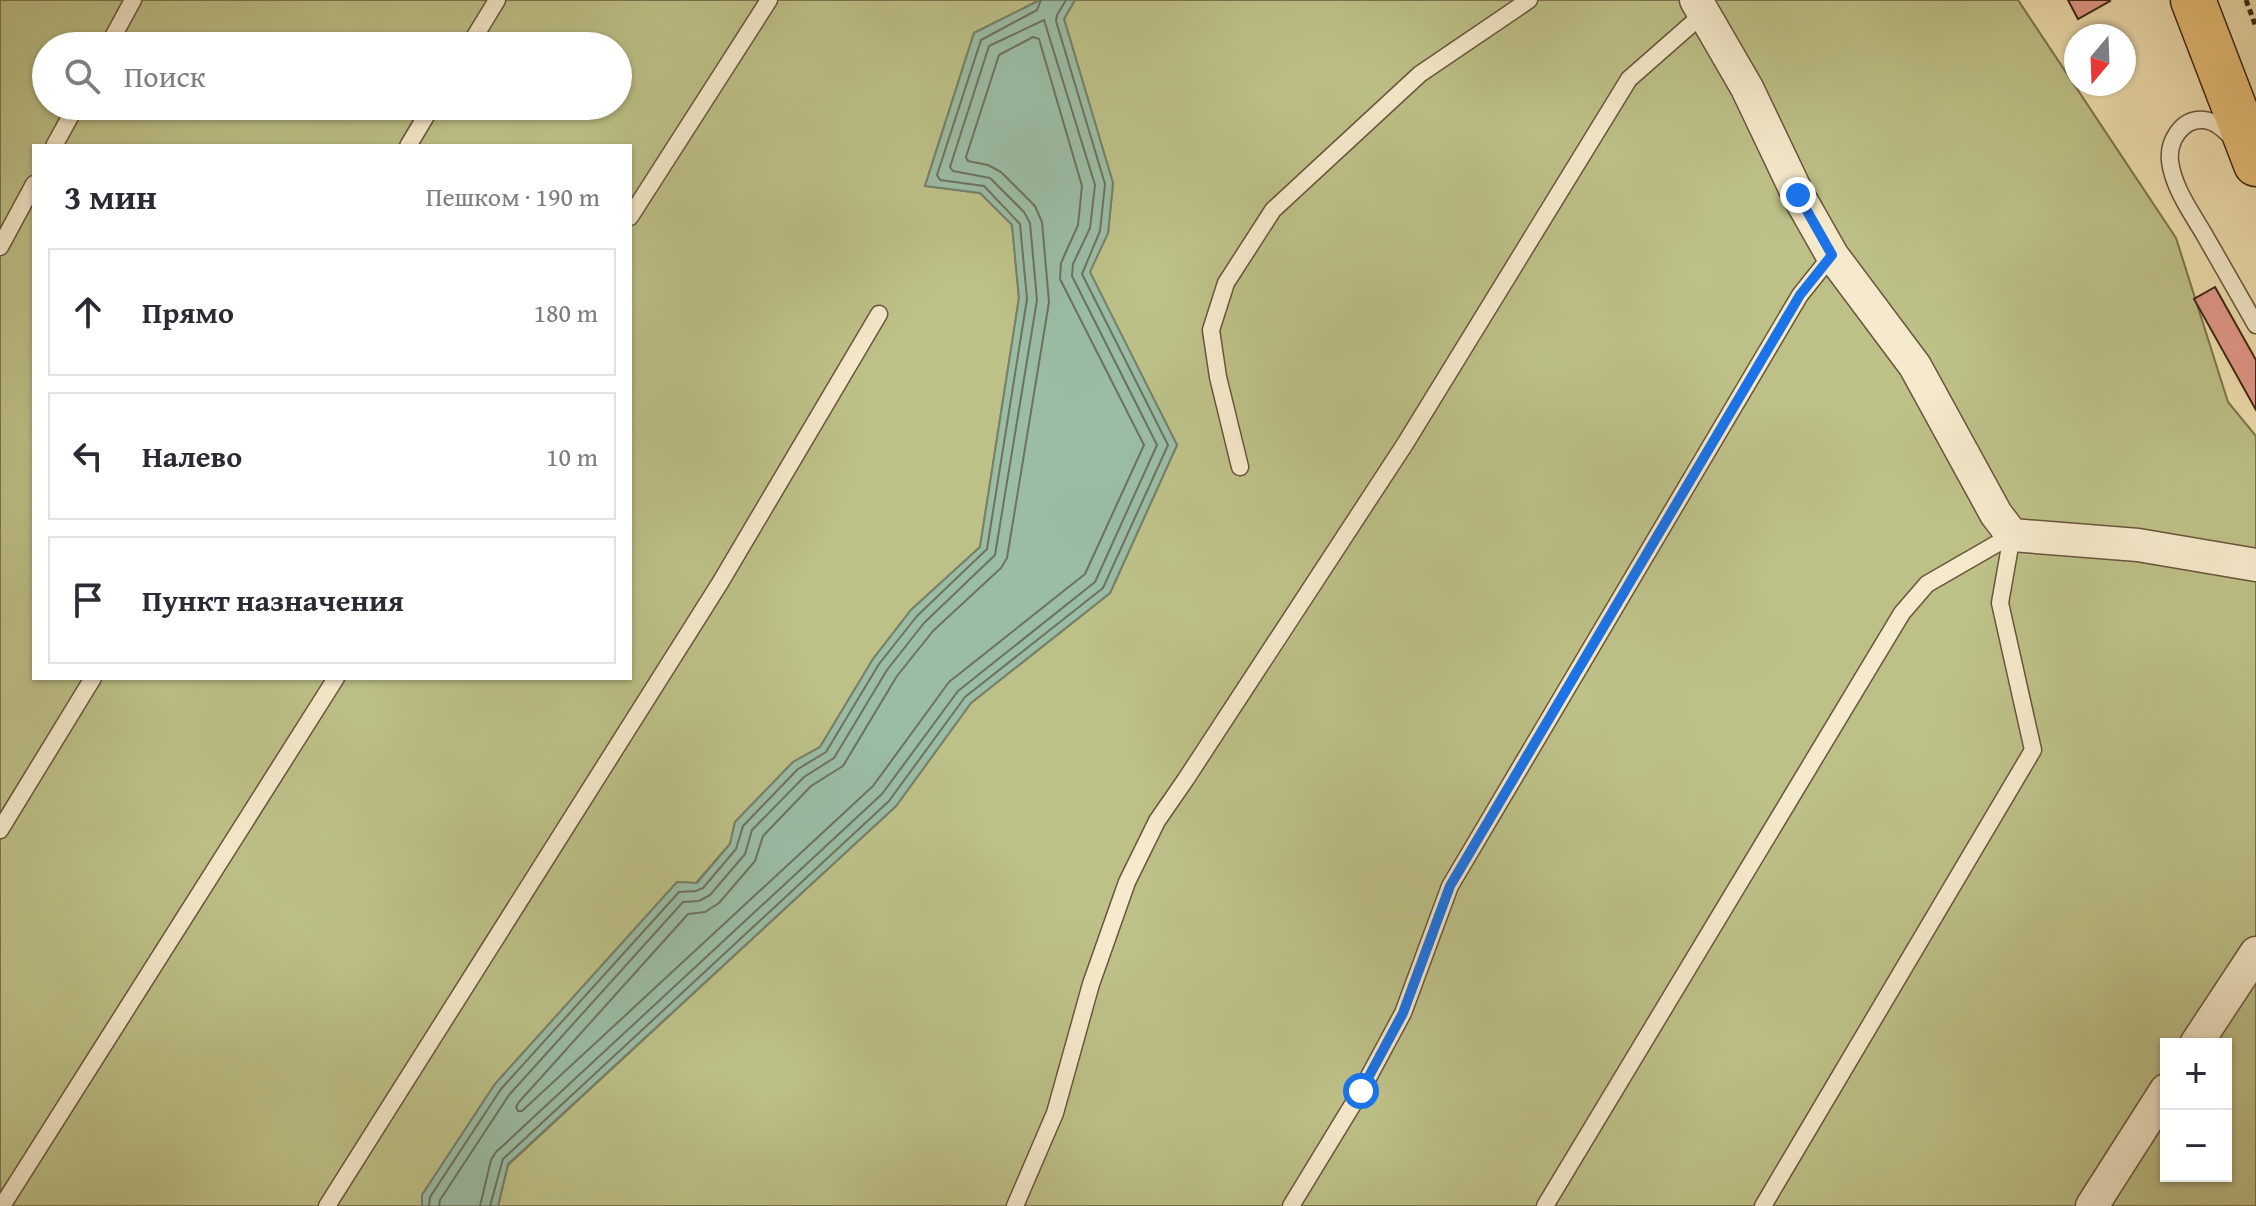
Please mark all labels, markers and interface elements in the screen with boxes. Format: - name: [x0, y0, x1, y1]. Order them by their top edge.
- north arrow: [2064, 24, 2136, 96]
- search box: [32, 32, 632, 120]
- icon: search: [60, 54, 104, 98]
- text: Поиск: [124, 54, 206, 98]
- text: 3 мин: [64, 172, 157, 221]
- text: Пешком · 190 m: [426, 177, 600, 216]
- route end: [1780, 177, 1816, 213]
- icon: ahead: [66, 290, 110, 334]
- text: Прямо: [142, 290, 234, 334]
- text: 180 m: [533, 293, 598, 332]
- icon: left: [66, 434, 110, 478]
- text: Налево: [142, 434, 242, 478]
- text: 10 m: [546, 437, 598, 476]
- icon: arrive: [66, 578, 110, 622]
- text: Пункт назначения: [142, 578, 404, 622]
- map controls: [2160, 1038, 2232, 1182]
- button: +: [2160, 1038, 2232, 1110]
- route start: [1343, 1073, 1379, 1109]
- button: −: [2160, 1110, 2232, 1182]

